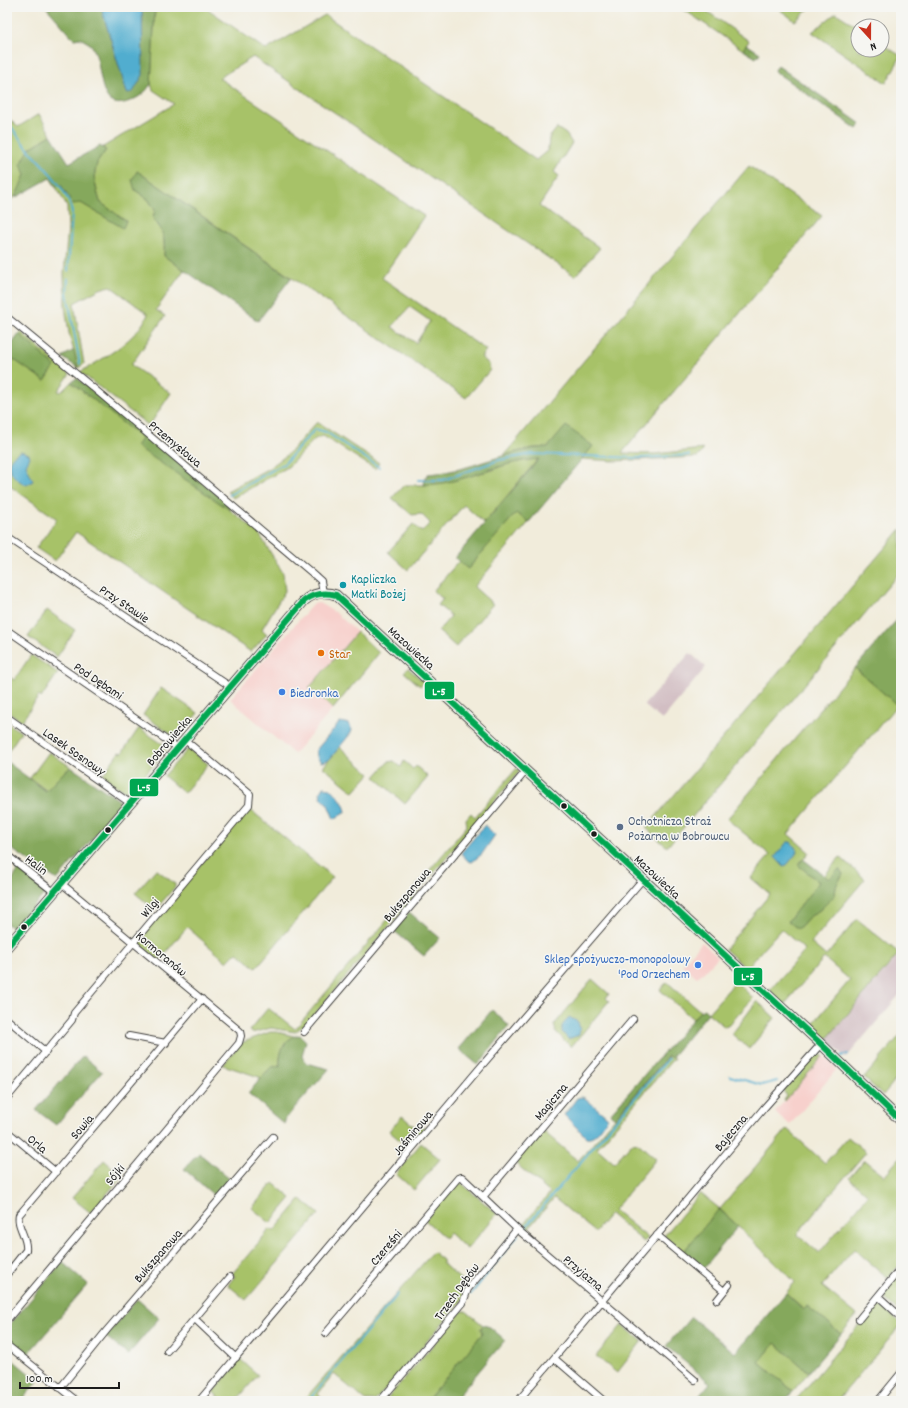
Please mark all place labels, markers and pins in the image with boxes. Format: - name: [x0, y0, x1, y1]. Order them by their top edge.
- place label: Kapliczka Matki Bożej: [351, 571, 406, 605]
- marker: Kapliczka Matki Bożej: [338, 580, 348, 590]
- place label: Star: [329, 646, 351, 665]
- marker: Star: [316, 648, 326, 658]
- place label: Biedronka: [290, 685, 339, 704]
- marker: Biedronka: [277, 687, 287, 697]
- unlabelled marker: [559, 801, 569, 811]
- place label: Ochotnicza Straż Pożarna w Bobrowcu: [628, 813, 729, 847]
- marker: Ochotnicza Straż Pożarna w Bobrowcu: [615, 822, 625, 832]
- unlabelled marker: [103, 825, 113, 835]
- unlabelled marker: [589, 829, 599, 839]
- unlabelled marker: [19, 922, 29, 932]
- place label: Sklep spożywczo-monopolowy 'Pod Orzechem: [544, 951, 691, 985]
- marker: Sklep spożywczo-monopolowy 'Pod Orzechem: [693, 960, 703, 970]

